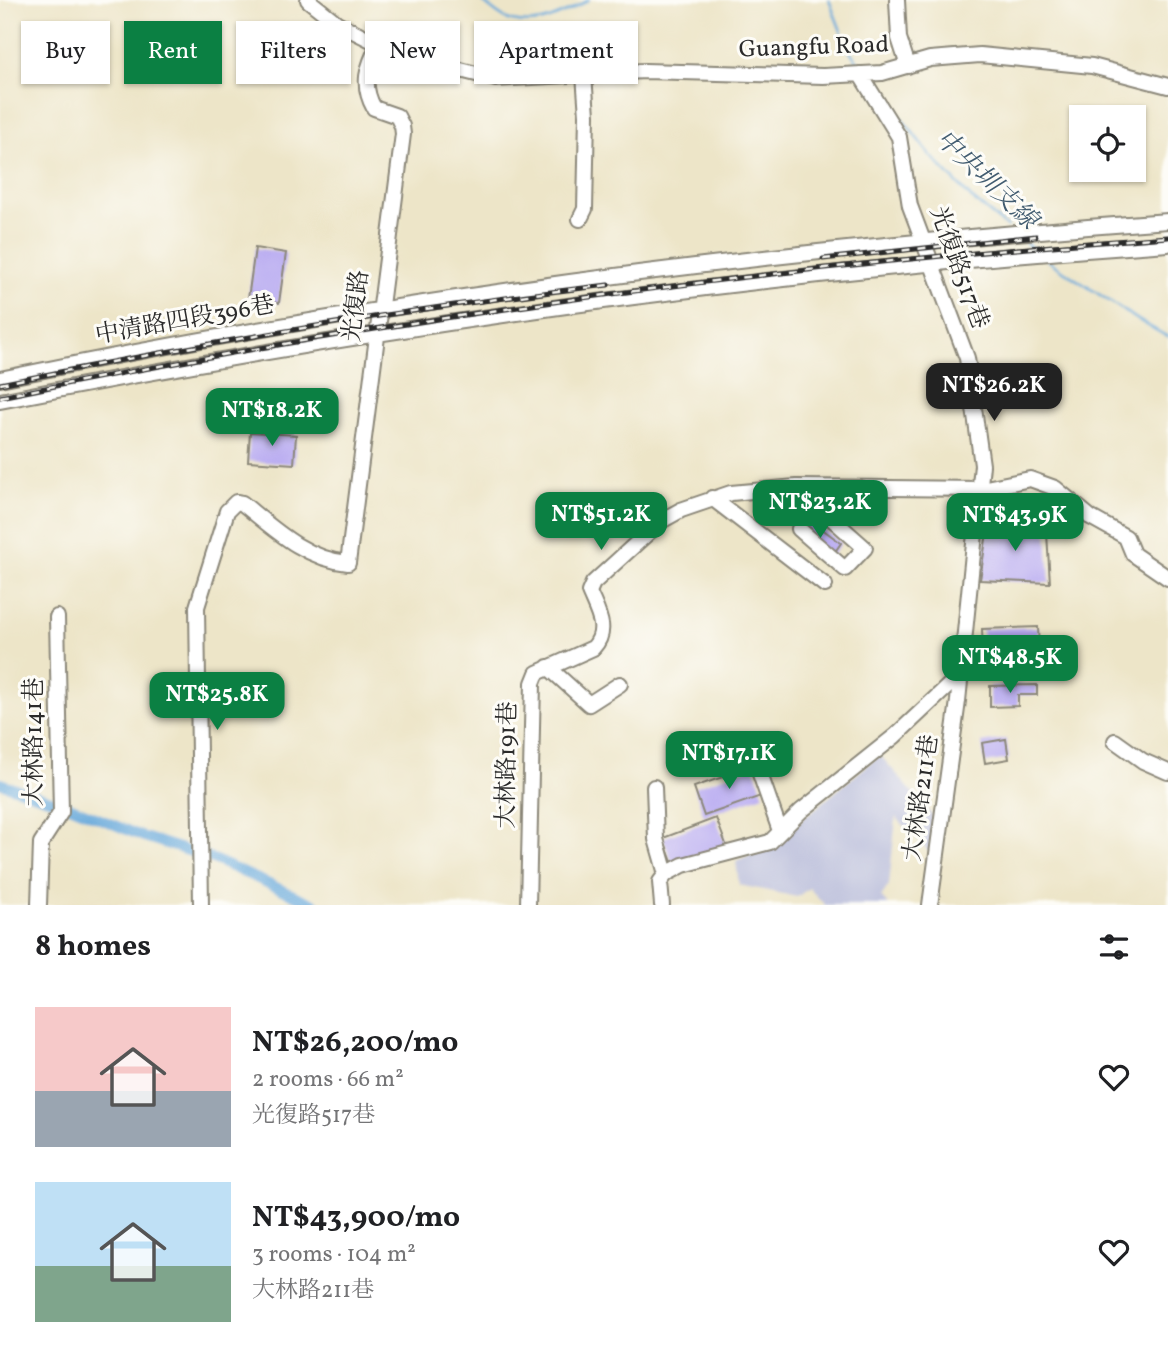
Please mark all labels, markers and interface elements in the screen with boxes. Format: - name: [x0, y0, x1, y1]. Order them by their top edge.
- chip: Buy: [21, 21, 110, 84]
- chip: Rent: [124, 21, 222, 84]
- chip: Filters: [236, 21, 351, 84]
- chip: New: [365, 21, 460, 84]
- chip: Apartment: [474, 21, 638, 84]
- street label: Guangfu Road: [738, 28, 890, 68]
- map controls: [1069, 105, 1146, 182]
- button: locate: [1069, 105, 1146, 182]
- water label: 中央圳支線: [927, 122, 1047, 240]
- street label: 光復路517巷: [920, 202, 996, 334]
- street label: 光復路: [336, 268, 378, 344]
- street label: 中清路四段396巷: [93, 289, 277, 353]
- pin: NT$26.2K: [922, 364, 1066, 423]
- text: NT$26.2K: [942, 370, 1046, 402]
- pin: NT$18.2K: [200, 388, 344, 448]
- text: NT$18.2K: [222, 395, 322, 427]
- pin: NT$23.2K: [748, 480, 892, 540]
- text: NT$23.2K: [769, 487, 871, 519]
- pin: NT$51.2K: [529, 492, 673, 552]
- pin: NT$43.9K: [943, 494, 1087, 553]
- text: NT$51.2K: [551, 499, 651, 531]
- text: NT$43.9K: [963, 500, 1067, 532]
- pin: NT$48.5K: [938, 636, 1082, 695]
- text: NT$48.5K: [958, 642, 1062, 674]
- pin: NT$25.8K: [145, 672, 289, 732]
- street label: 大林路141巷: [18, 678, 52, 806]
- text: NT$25.8K: [166, 679, 268, 711]
- street label: 大林路191巷: [490, 701, 526, 829]
- pin: NT$17.1K: [657, 732, 801, 791]
- street label: 大林路211巷: [896, 732, 948, 864]
- text: NT$17.1K: [682, 738, 776, 770]
- text: 8 homes: [35, 926, 151, 968]
- icon: filters: [1095, 928, 1133, 966]
- text: NT$26,200/mo: [252, 1022, 458, 1064]
- icon: home: [91, 1035, 175, 1119]
- icon: heart: [1095, 1058, 1133, 1096]
- text: 2 rooms · 66 m²: [252, 1064, 404, 1096]
- text: 光復路517巷: [252, 1100, 375, 1132]
- text: NT$43,900/mo: [252, 1197, 460, 1239]
- icon: home: [91, 1210, 175, 1294]
- icon: heart: [1095, 1233, 1133, 1271]
- text: 3 rooms · 104 m²: [252, 1239, 416, 1271]
- text: 大林路211巷: [252, 1275, 374, 1307]

